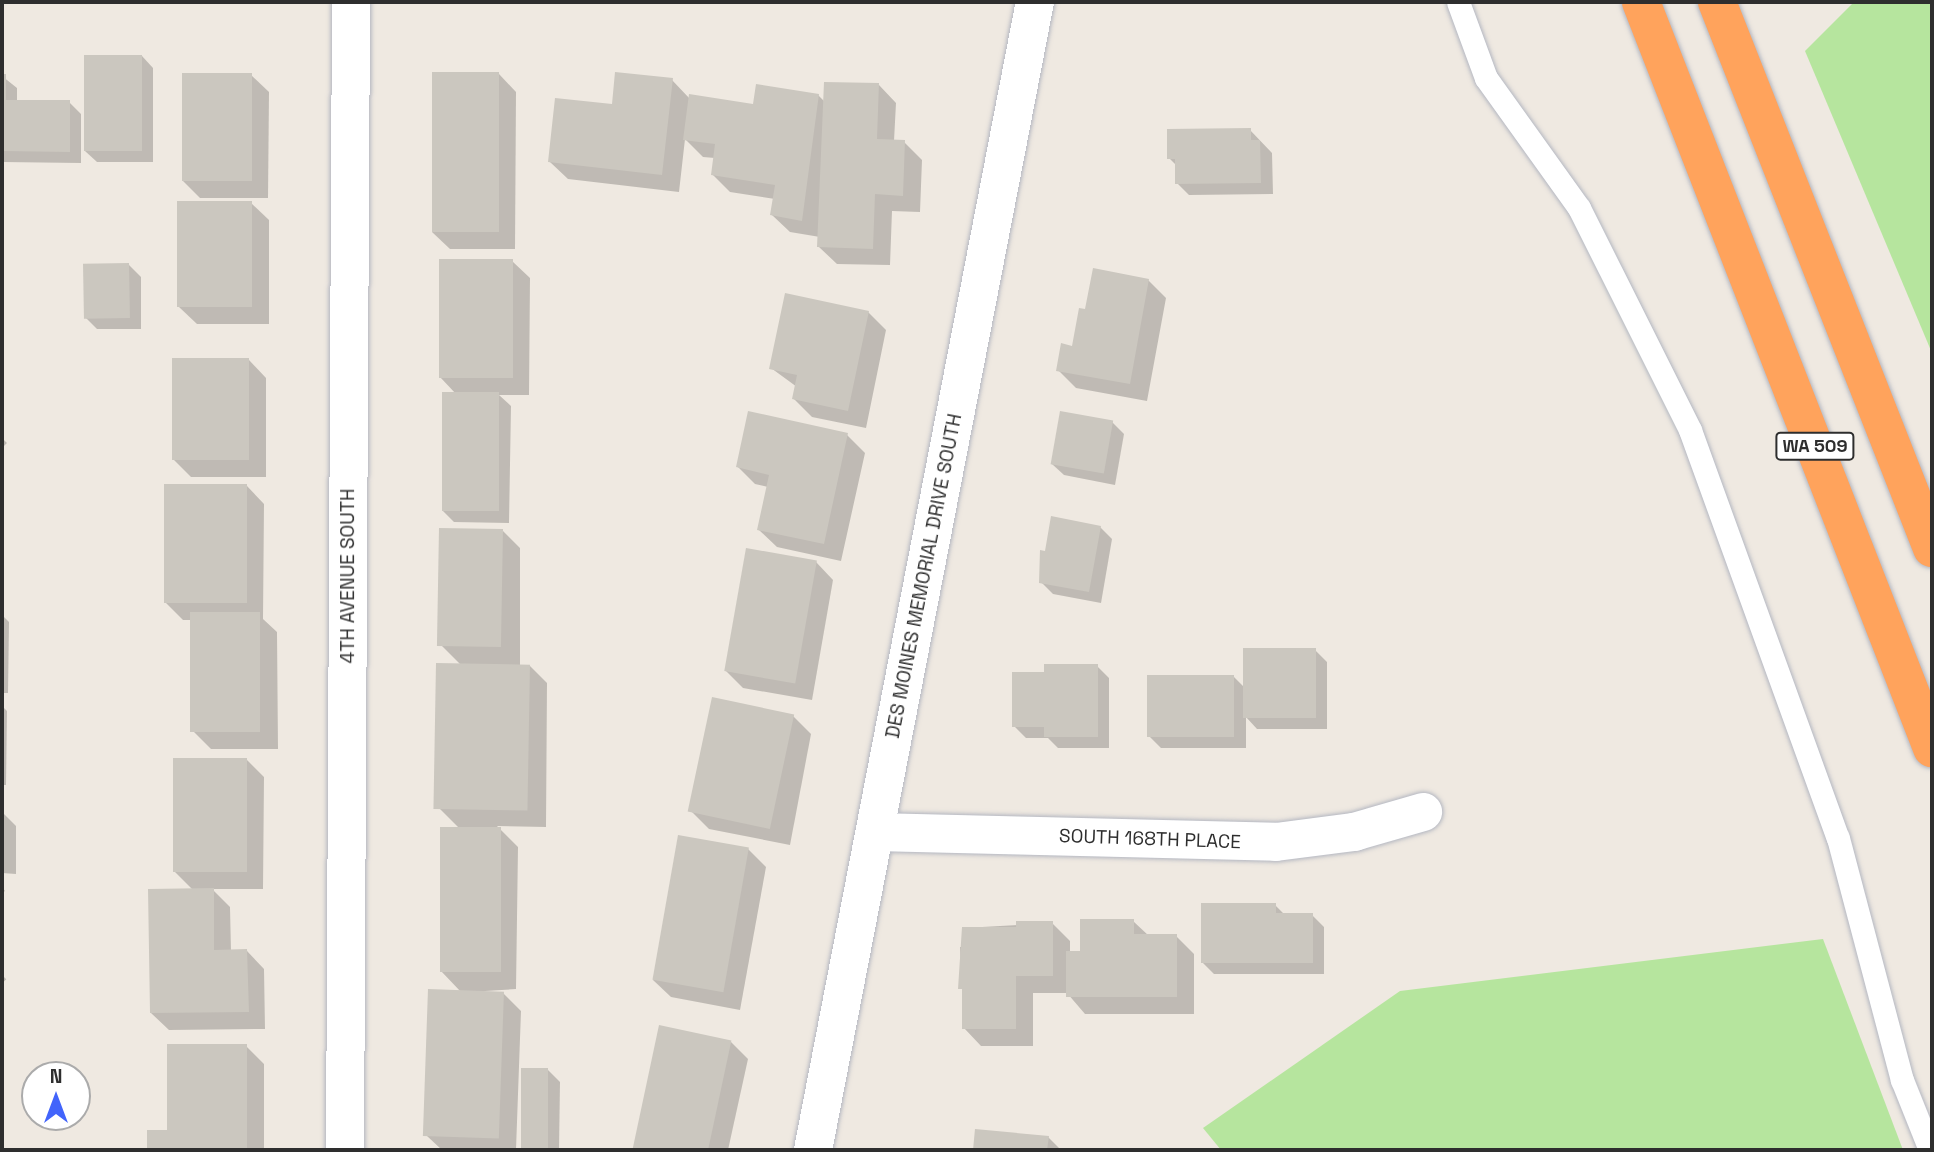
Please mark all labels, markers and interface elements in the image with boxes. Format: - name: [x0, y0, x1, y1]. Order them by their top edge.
- street label: DES MOINES MEMORIAL DRIVE SOUTH: [881, 411, 967, 741]
- road number: WA 509: [1775, 432, 1855, 461]
- street label: 4TH AVENUE SOUTH: [337, 488, 359, 664]
- street label: SOUTH 168TH PLACE: [1059, 824, 1241, 854]
- north arrow: [21, 1061, 91, 1131]
- text: N: [50, 1064, 62, 1089]

